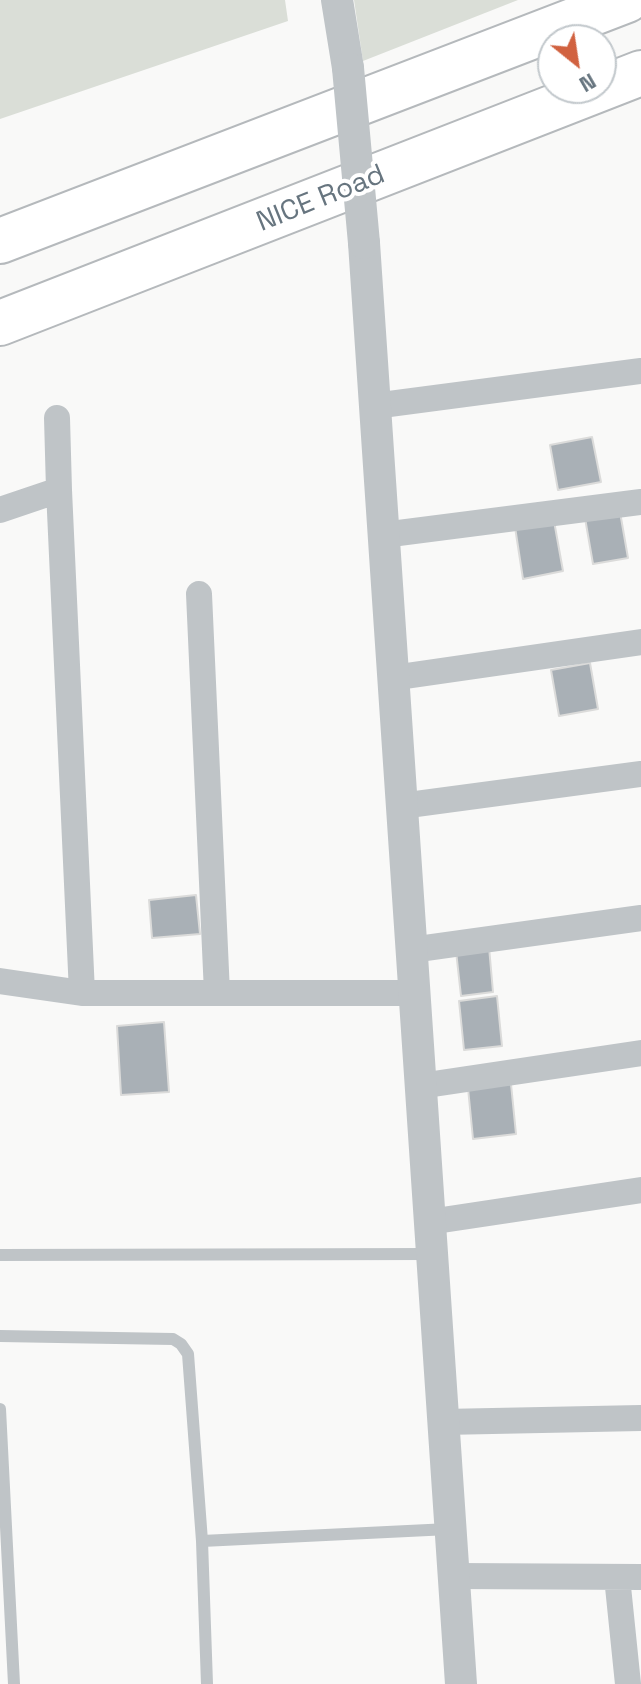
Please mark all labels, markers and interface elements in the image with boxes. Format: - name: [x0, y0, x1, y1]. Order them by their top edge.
- north arrow: [537, 24, 617, 104]
- text: N: [575, 67, 601, 99]
- street label: NICE Road: [252, 158, 390, 240]

